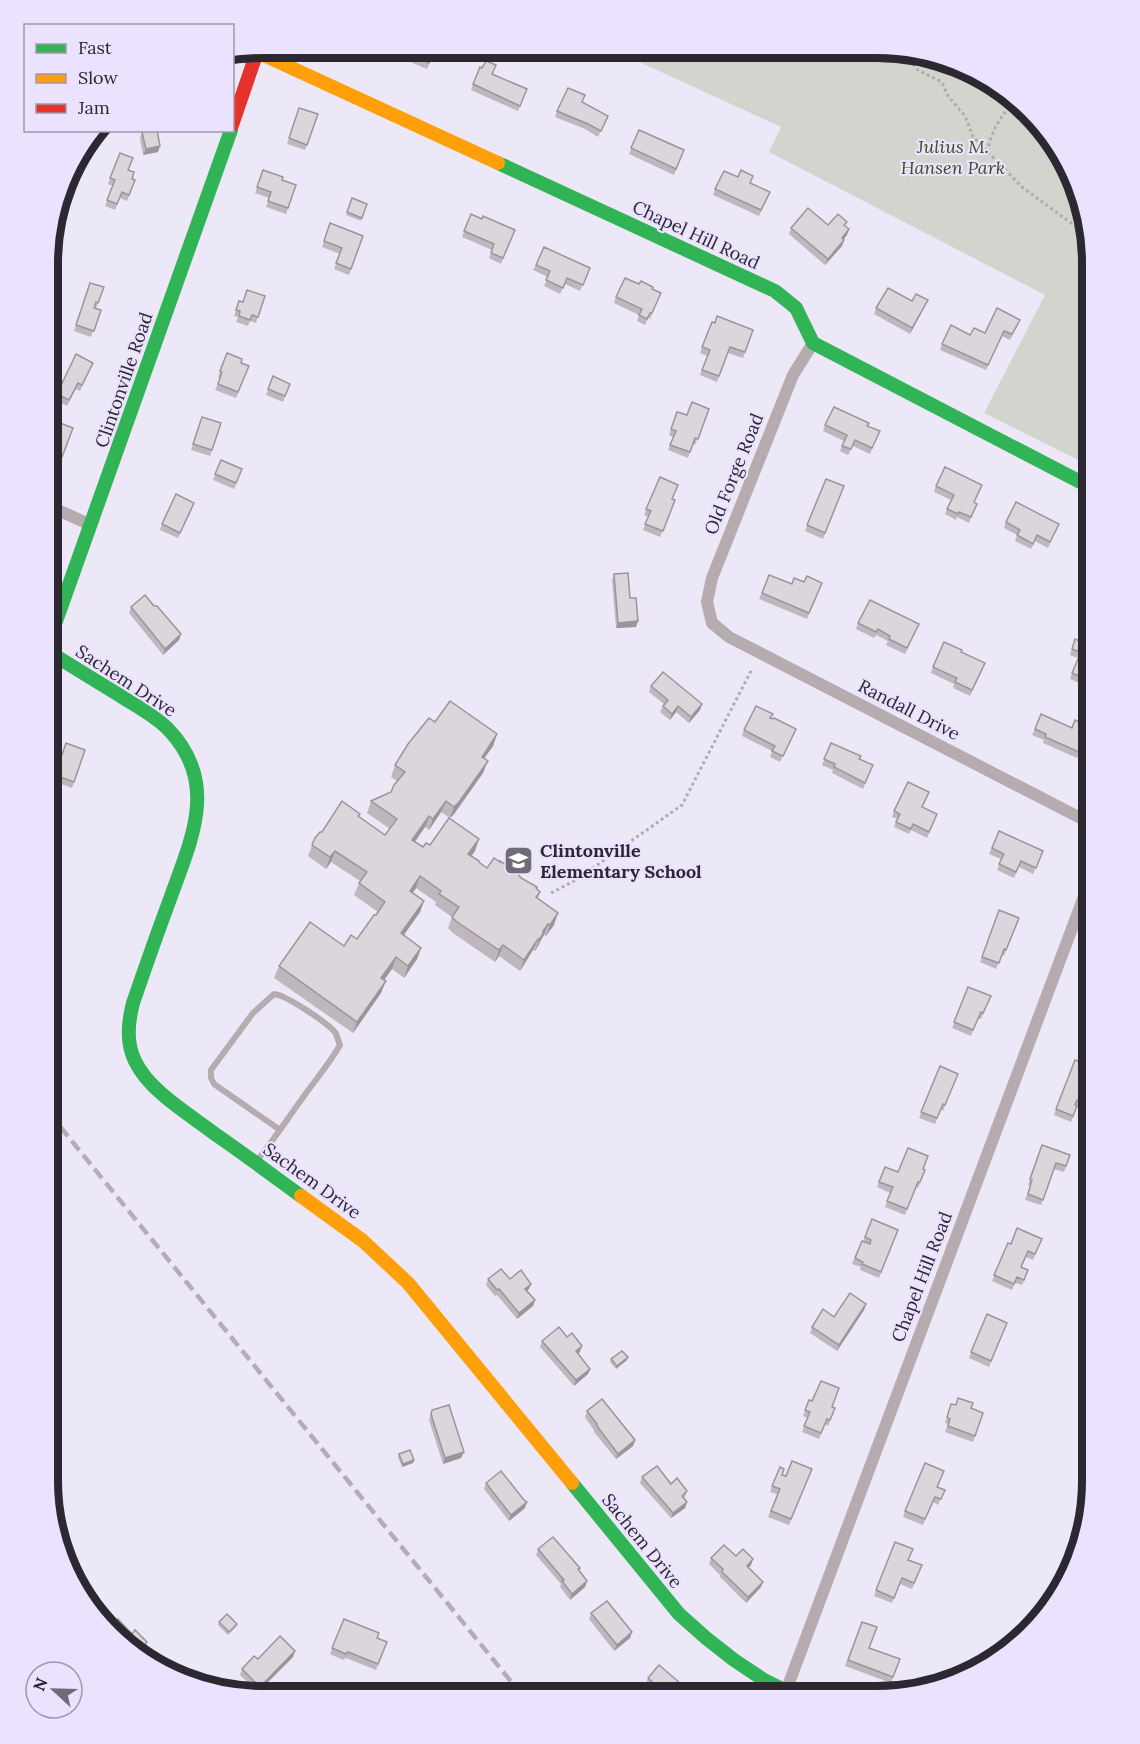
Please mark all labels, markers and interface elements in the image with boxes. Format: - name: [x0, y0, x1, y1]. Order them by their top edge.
- legend: [24, 24, 234, 132]
- text: Fast: [78, 36, 112, 59]
- text: Slow: [78, 66, 118, 89]
- text: Jam: [77, 96, 110, 119]
- park label: Julius M. Hansen Park: [901, 135, 1005, 179]
- street label: Chapel Hill Road: [629, 195, 764, 274]
- street label: Clintonville Road: [90, 309, 158, 451]
- street label: Old Forge Road: [699, 410, 768, 538]
- street label: Sachem Drive: [72, 639, 181, 722]
- street label: Randall Drive: [854, 674, 964, 745]
- place label: Clintonville Elementary School: [540, 839, 702, 883]
- school or university icon: Clintonville Elementary School: [503, 845, 535, 877]
- street label: Sachem Drive: [259, 1137, 366, 1224]
- street label: Chapel Hill Road: [886, 1208, 957, 1345]
- street label: Sachem Drive: [597, 1489, 688, 1593]
- north arrow: [24, 1660, 84, 1720]
- text: N: [29, 1675, 52, 1694]

